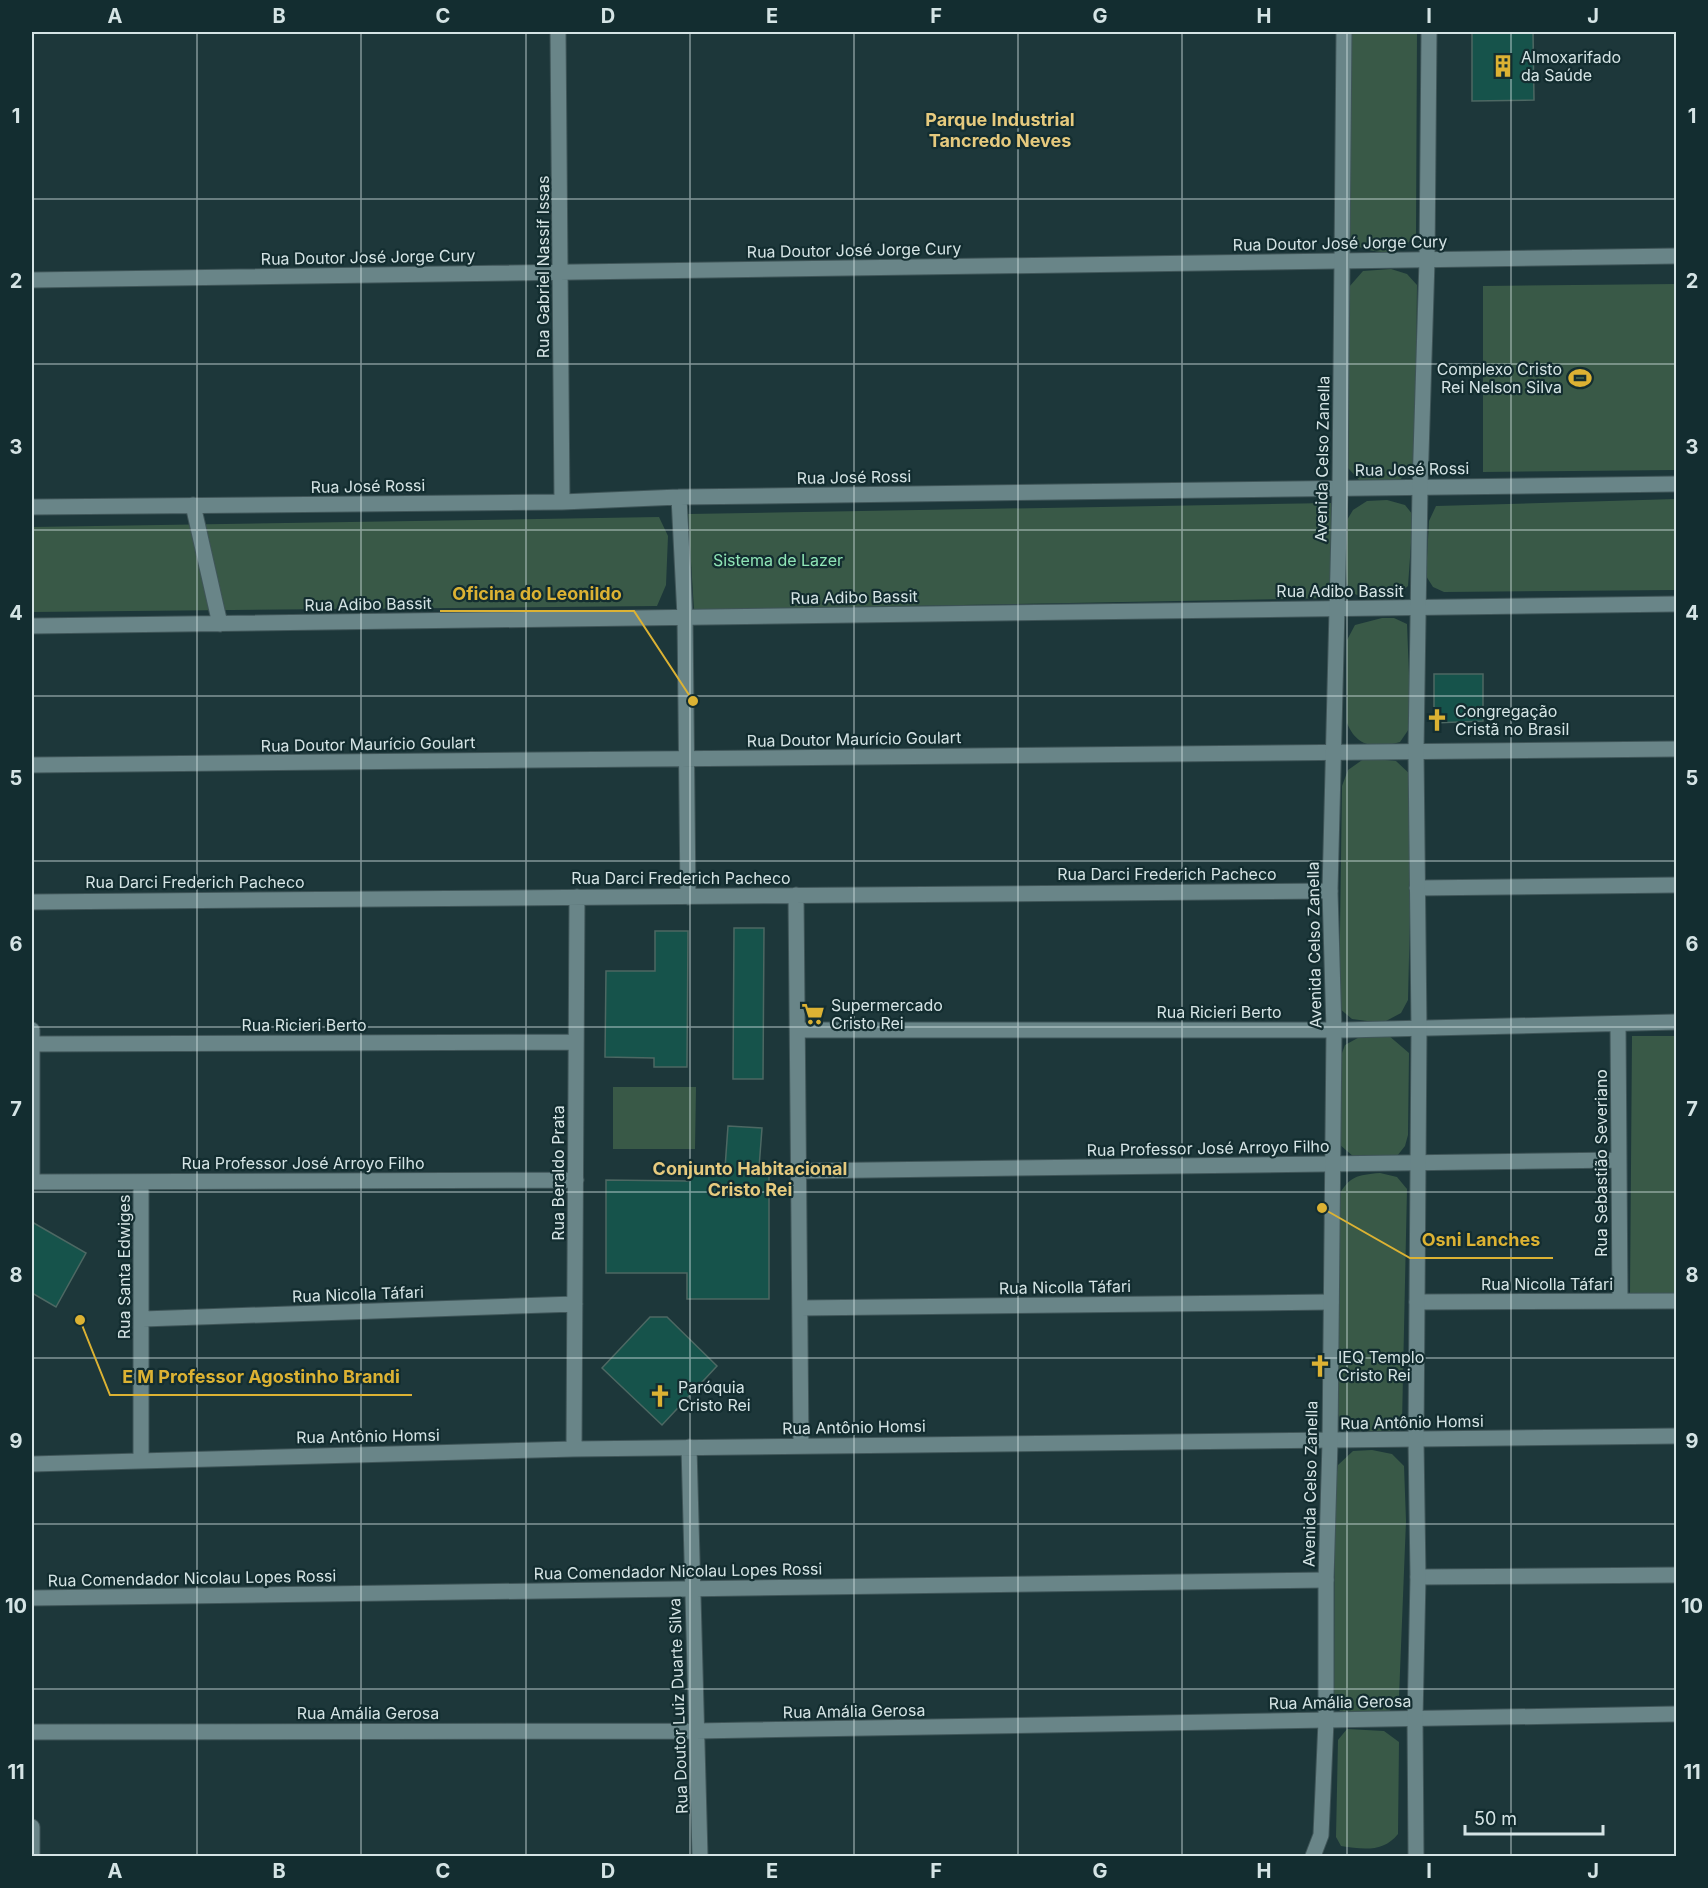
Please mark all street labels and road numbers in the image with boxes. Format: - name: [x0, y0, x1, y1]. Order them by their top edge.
- street label: Rua Gabriel Nassif Issas: [533, 176, 553, 358]
- street label: Rua Doutor José Jorge Cury: [1233, 231, 1447, 255]
- street label: Rua Doutor José Jorge Cury: [747, 238, 961, 262]
- street label: Rua Doutor José Jorge Cury: [261, 245, 475, 269]
- street label: Avenida Celso Zanella: [1311, 376, 1333, 542]
- street label: Rua José Rossi: [1354, 458, 1470, 480]
- street label: Rua José Rossi: [796, 466, 912, 488]
- street label: Rua José Rossi: [310, 475, 426, 497]
- street label: Rua Adibo Bassit: [1276, 581, 1404, 601]
- street label: Rua Adibo Bassit: [790, 586, 918, 608]
- street label: Rua Adibo Bassit: [304, 593, 432, 615]
- street label: Rua Doutor Maurício Goulart: [747, 727, 961, 751]
- street label: Rua Doutor Maurício Goulart: [261, 732, 475, 756]
- street label: Avenida Celso Zanella: [1303, 862, 1325, 1028]
- street label: Rua Darci Frederich Pacheco: [1057, 864, 1277, 884]
- street label: Rua Darci Frederich Pacheco: [571, 868, 791, 888]
- street label: Rua Darci Frederich Pacheco: [85, 872, 305, 892]
- street label: Rua Ricieri Berto: [1156, 1002, 1282, 1022]
- street label: Rua Ricieri Berto: [241, 1015, 367, 1035]
- street label: Rua Sebastião Severiano: [1591, 1069, 1611, 1257]
- street label: Rua Beraldo Prata: [548, 1105, 568, 1241]
- street label: Rua Professor José Arroyo Filho: [1086, 1136, 1330, 1160]
- street label: Rua Professor José Arroyo Filho: [182, 1153, 424, 1173]
- street label: Rua Santa Edwiges: [114, 1195, 134, 1339]
- street label: Rua Nicolla Táfari: [1481, 1274, 1613, 1294]
- street label: Rua Nicolla Táfari: [999, 1276, 1131, 1298]
- street label: Rua Nicolla Táfari: [292, 1282, 424, 1306]
- street label: Avenida Celso Zanella: [1299, 1401, 1321, 1567]
- street label: Rua Antônio Homsi: [1340, 1411, 1484, 1433]
- street label: Rua Antônio Homsi: [782, 1416, 926, 1438]
- street label: Rua Antônio Homsi: [296, 1425, 440, 1447]
- street label: Rua Comendador Nicolau Lopes Rossi: [534, 1558, 822, 1584]
- street label: Rua Comendador Nicolau Lopes Rossi: [48, 1565, 336, 1591]
- street label: Rua Doutor Luiz Duarte Silva: [664, 1598, 692, 1814]
- street label: Rua Amália Gerosa: [1269, 1691, 1411, 1713]
- street label: Rua Amália Gerosa: [783, 1700, 925, 1722]
- street label: Rua Amália Gerosa: [297, 1703, 439, 1723]

